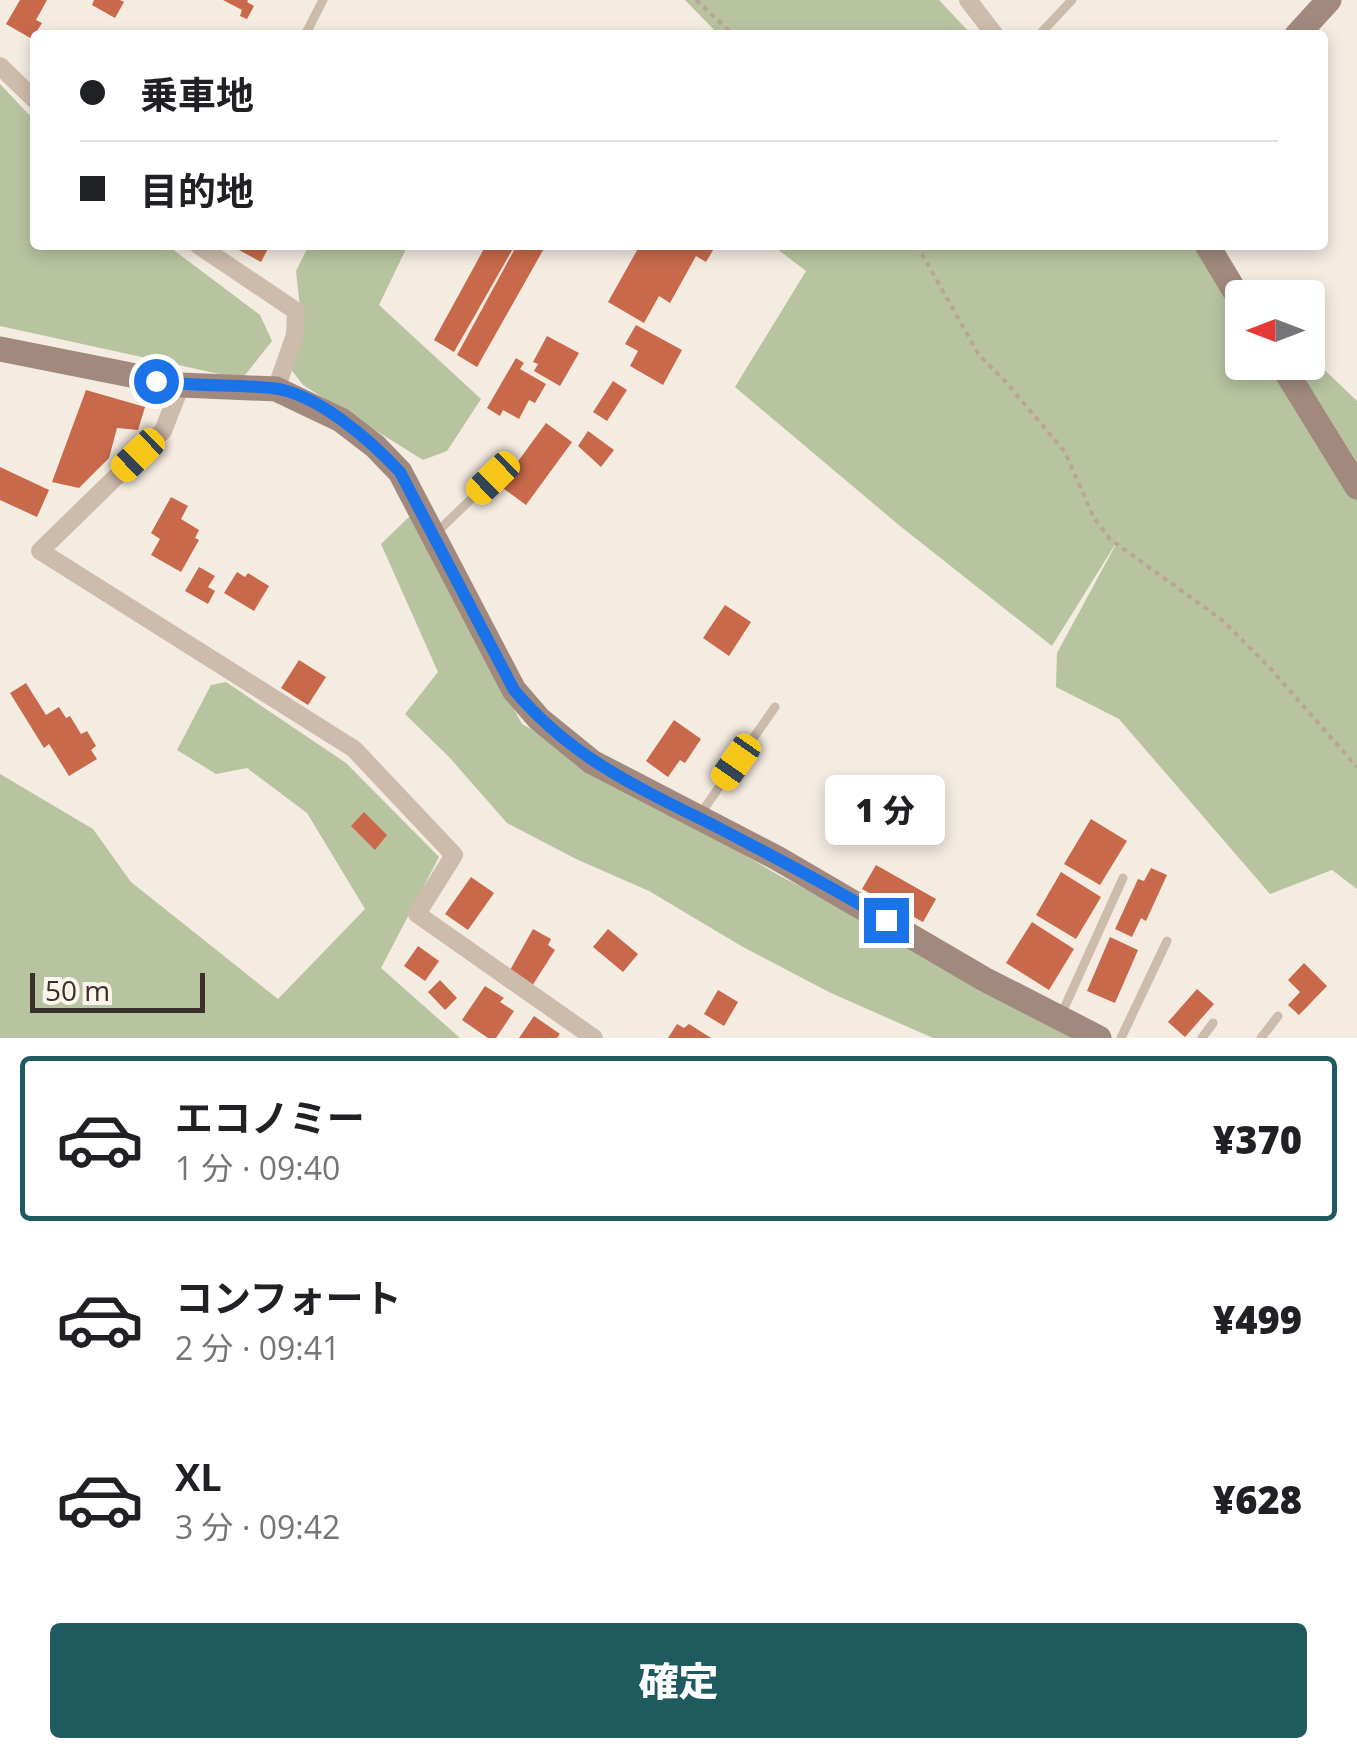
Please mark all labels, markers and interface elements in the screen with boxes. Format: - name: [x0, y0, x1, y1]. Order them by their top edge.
- text: 乗車地: [140, 68, 254, 120]
- text: 目的地: [140, 164, 254, 216]
- north arrow: [1225, 280, 1325, 380]
- map controls: [1225, 280, 1325, 380]
- route start: [134, 359, 179, 404]
- car: [106, 423, 170, 487]
- car: [461, 446, 525, 510]
- car: [707, 729, 765, 795]
- callout: 1 分: [826, 775, 946, 845]
- text: 1 分: [855, 788, 915, 831]
- route end: [864, 898, 909, 943]
- scale bar: [30, 968, 205, 1013]
- text: 50 m: [45, 971, 110, 1009]
- text: エコノミー: [175, 1091, 365, 1143]
- icon: car: [55, 1094, 145, 1184]
- text: ¥370: [1213, 1113, 1302, 1165]
- text: 1 分 · 09:40: [175, 1146, 340, 1189]
- text: コンフォート: [175, 1271, 402, 1323]
- icon: car: [55, 1274, 145, 1364]
- text: ¥499: [1213, 1293, 1302, 1345]
- text: 2 分 · 09:41: [175, 1326, 340, 1369]
- text: XL: [175, 1450, 222, 1502]
- icon: car: [55, 1454, 145, 1544]
- text: ¥628: [1213, 1473, 1302, 1525]
- text: 3 分 · 09:42: [175, 1505, 340, 1548]
- button: 確定: [50, 1623, 1307, 1738]

